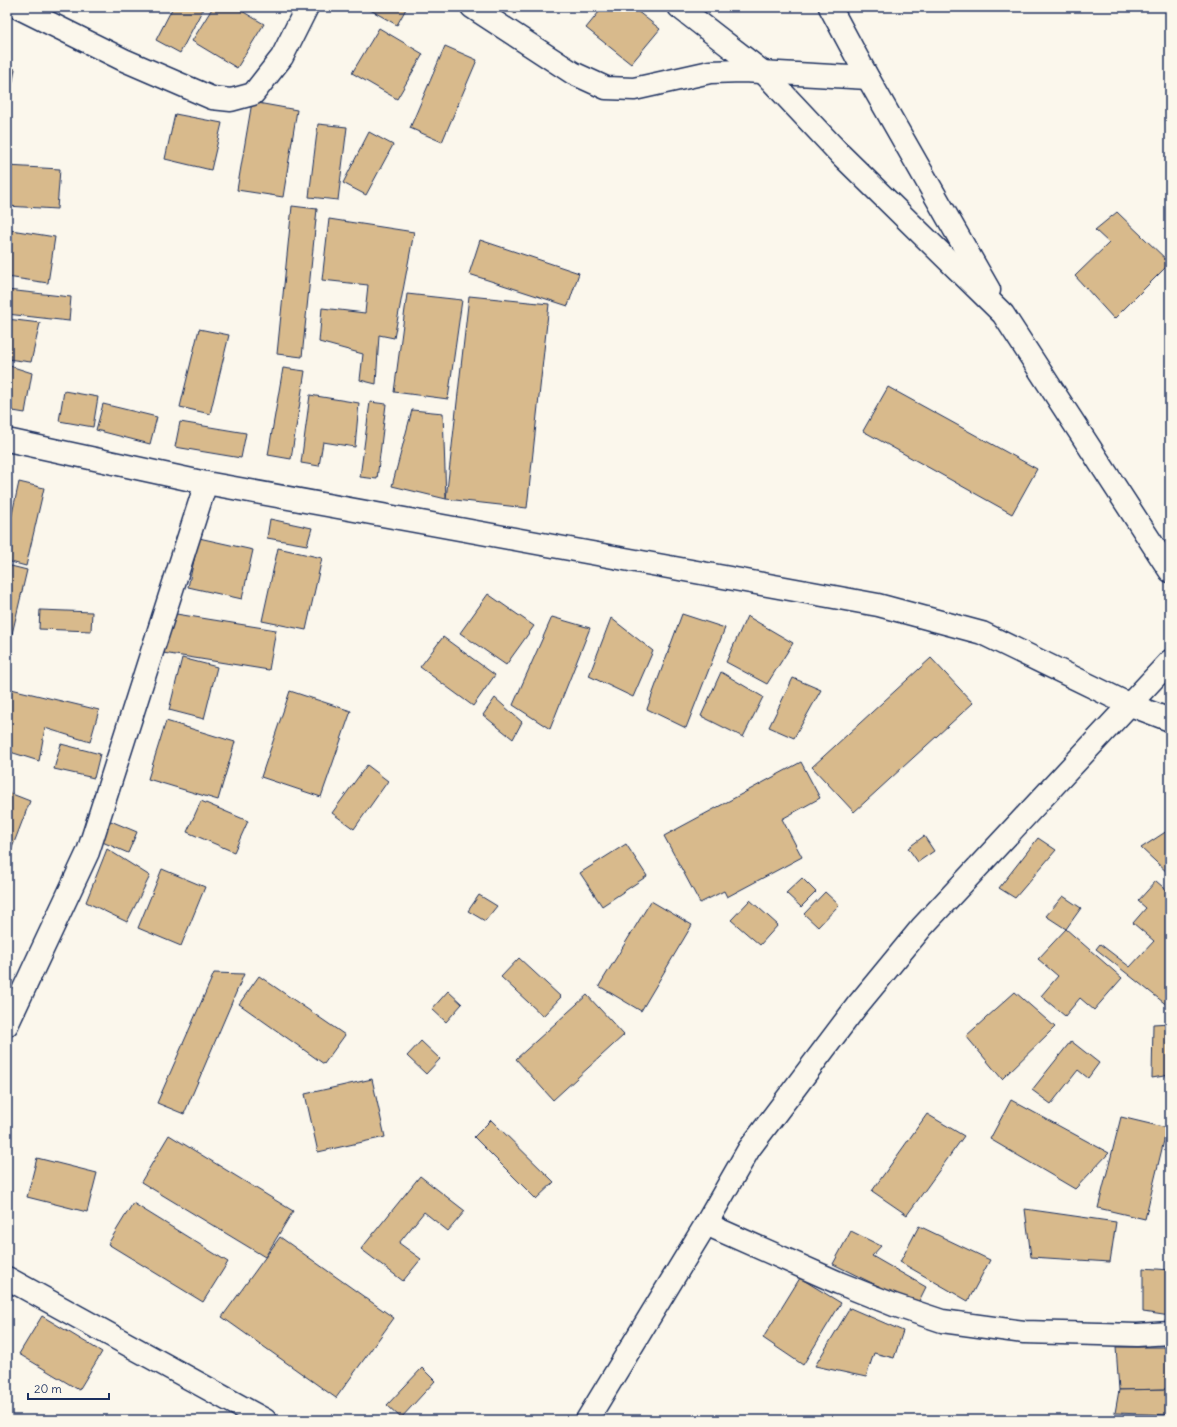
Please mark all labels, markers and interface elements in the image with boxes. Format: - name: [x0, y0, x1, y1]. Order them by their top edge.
- scale bar: [28, 1375, 109, 1401]
- text: 20 m: [34, 1381, 62, 1396]

